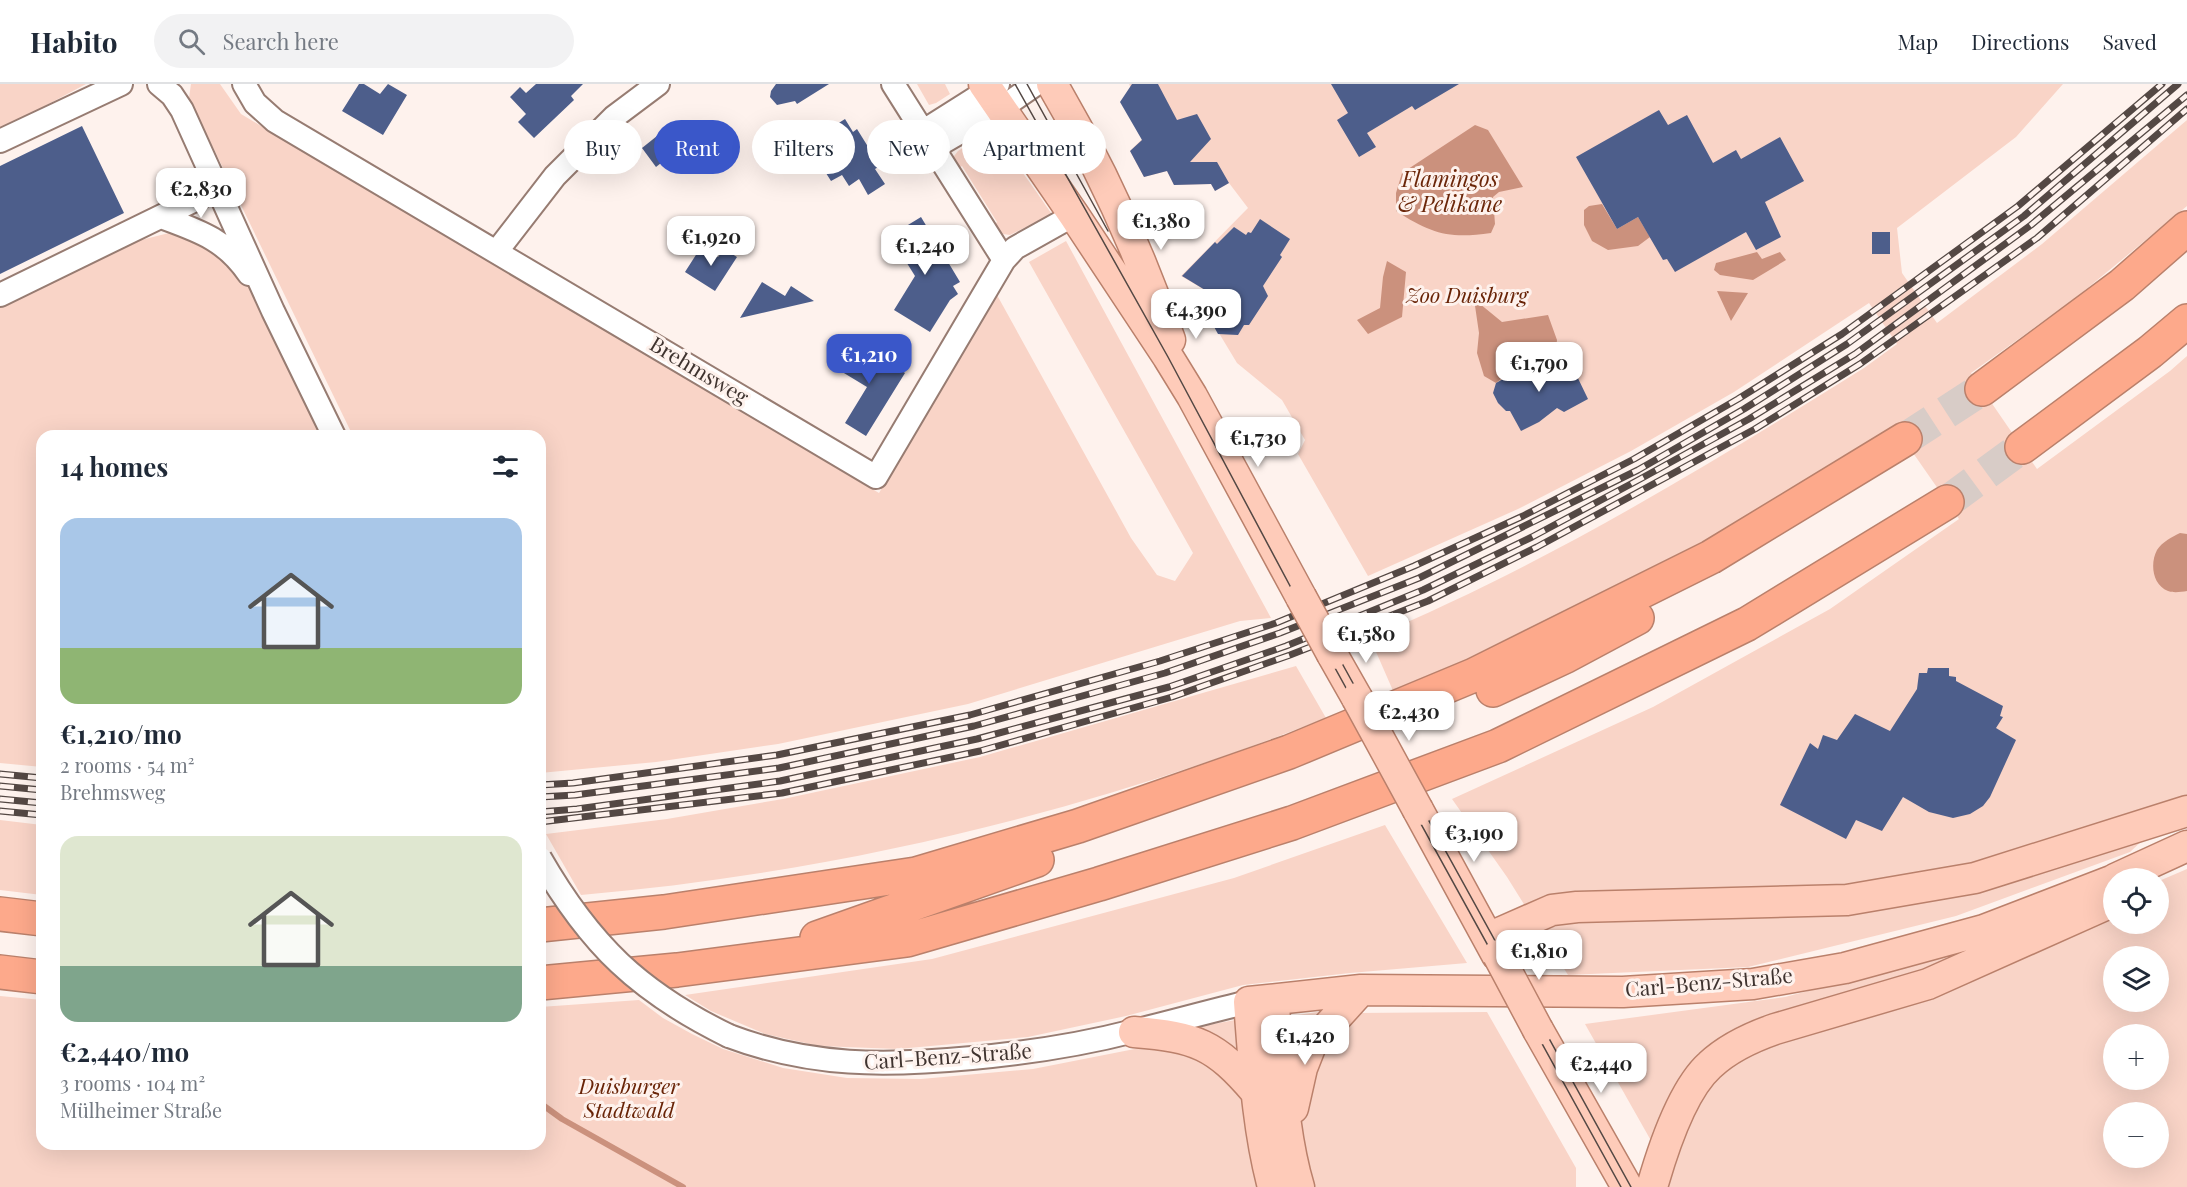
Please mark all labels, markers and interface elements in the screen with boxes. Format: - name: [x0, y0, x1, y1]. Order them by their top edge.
- search box: [154, 14, 574, 68]
- text: Habito: [30, 23, 118, 60]
- icon: search: [175, 25, 208, 58]
- text: Search here: [223, 26, 339, 56]
- text: Map: [1897, 27, 1938, 55]
- text: Directions: [1971, 27, 2069, 55]
- text: Saved: [2102, 27, 2157, 55]
- chip: Buy: [564, 120, 642, 174]
- chip: Rent: [654, 120, 740, 174]
- chip: Filters: [752, 120, 855, 174]
- chip: New: [867, 120, 950, 174]
- chip: Apartment: [962, 120, 1106, 174]
- water label: Flamingos & Pelikane: [1398, 163, 1503, 218]
- pin: €2,830: [152, 168, 250, 219]
- text: €2,830: [170, 174, 232, 201]
- pin: €1,380: [1112, 200, 1210, 251]
- text: €1,380: [1131, 206, 1191, 233]
- pin: €1,920: [662, 216, 760, 267]
- text: €1,920: [681, 222, 741, 249]
- pin: €1,240: [876, 225, 974, 276]
- text: €1,240: [895, 231, 955, 258]
- park label: Zoo Duisburg: [1405, 280, 1529, 308]
- pin: €4,390: [1147, 289, 1245, 340]
- text: €4,390: [1165, 295, 1227, 322]
- street label: Brehmsweg: [645, 329, 755, 410]
- pin: €1,210: [820, 334, 918, 385]
- text: €1,210: [841, 340, 897, 367]
- pin: €1,790: [1490, 342, 1588, 393]
- text: €1,790: [1510, 348, 1568, 375]
- pin: €1,730: [1209, 417, 1307, 468]
- text: €1,730: [1229, 423, 1287, 450]
- text: 14 homes: [60, 449, 168, 484]
- icon: filters: [489, 450, 522, 483]
- icon: home: [237, 557, 345, 665]
- pin: €1,580: [1317, 613, 1415, 664]
- text: €1,580: [1337, 619, 1395, 646]
- pin: €2,430: [1360, 691, 1458, 742]
- text: €2,430: [1378, 697, 1440, 724]
- text: €1,210/mo: [60, 716, 182, 751]
- text: 2 rooms · 54 m²: [60, 751, 195, 778]
- text: Brehmsweg: [60, 778, 165, 805]
- pin: €3,190: [1425, 812, 1523, 863]
- text: €3,190: [1444, 818, 1504, 845]
- map controls: [2103, 868, 2169, 1168]
- button: locate: [2103, 868, 2169, 934]
- icon: home: [237, 875, 345, 983]
- pin: €1,810: [1490, 930, 1588, 981]
- text: €1,810: [1510, 936, 1568, 963]
- button: layers: [2103, 946, 2169, 1012]
- street label: Carl-Benz-Straße: [1624, 960, 1794, 1002]
- pin: €1,420: [1256, 1015, 1354, 1066]
- text: €1,420: [1275, 1021, 1335, 1048]
- button: +: [2103, 1024, 2169, 1090]
- text: €2,440/mo: [60, 1034, 189, 1069]
- street label: Carl-Benz-Straße: [863, 1035, 1033, 1075]
- pin: €2,440: [1552, 1043, 1650, 1094]
- text: €2,440: [1570, 1049, 1632, 1076]
- text: 3 rooms · 104 m²: [60, 1069, 205, 1096]
- park label: Duisburger Stadtwald: [578, 1071, 680, 1123]
- text: Mülheimer Straße: [60, 1096, 222, 1123]
- button: −: [2103, 1102, 2169, 1168]

